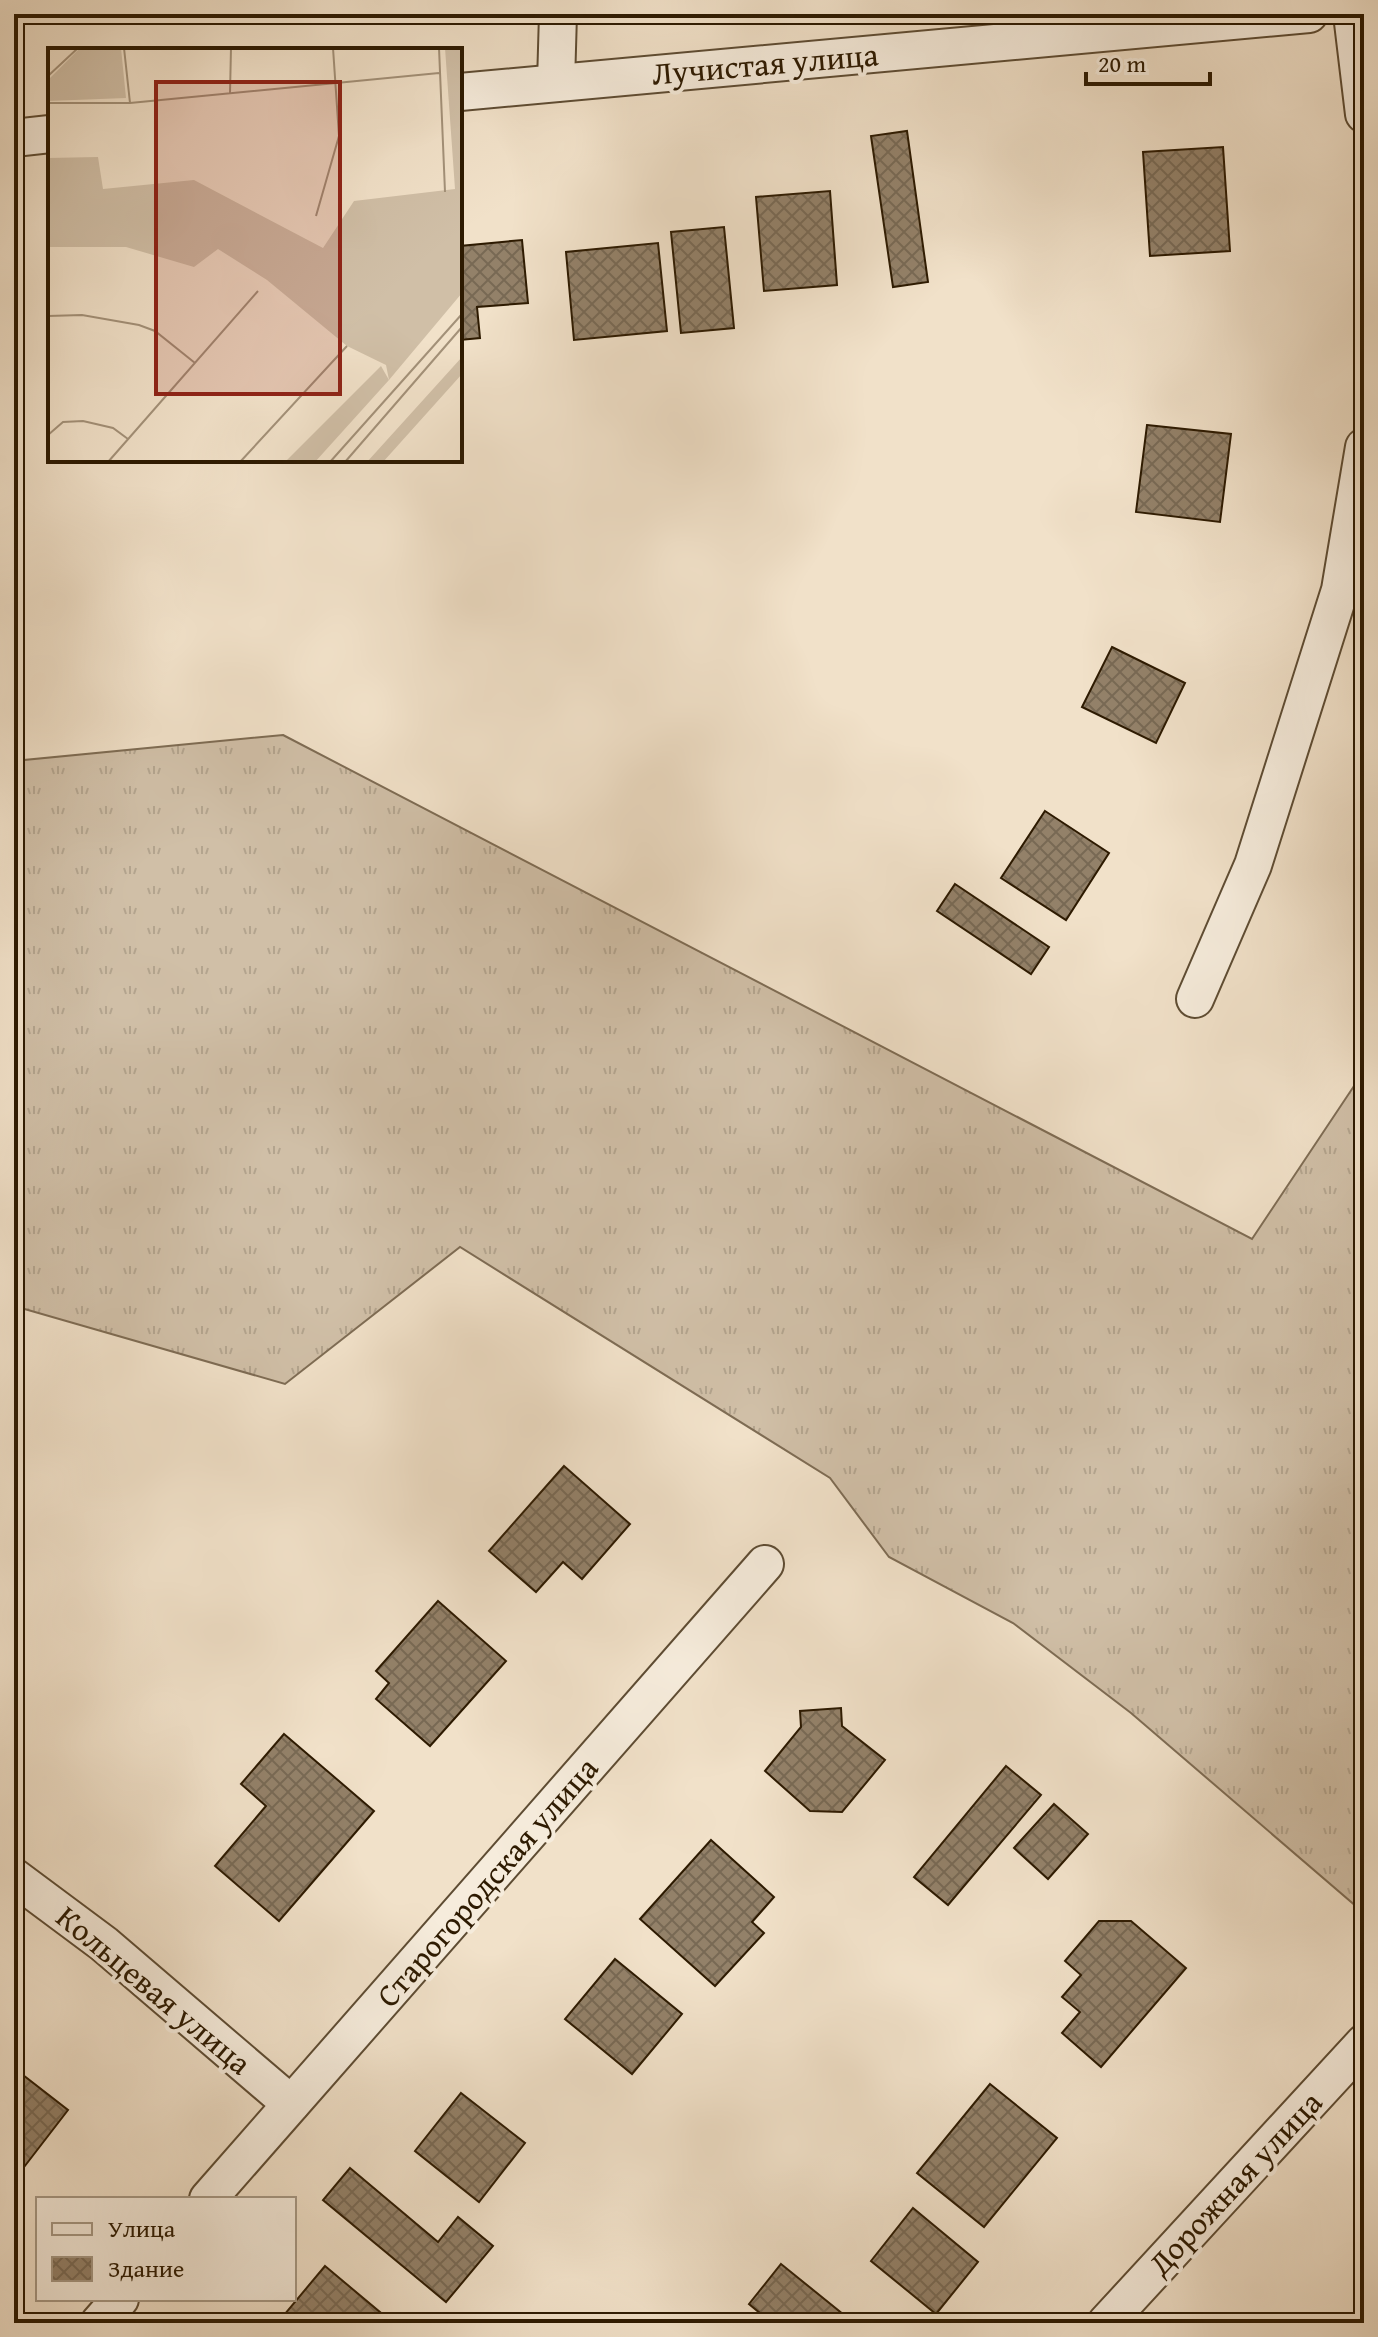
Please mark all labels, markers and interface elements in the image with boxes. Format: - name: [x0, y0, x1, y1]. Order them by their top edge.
- street label: Лучистая улица: [650, 30, 881, 97]
- scale bar: [1086, 36, 1210, 86]
- text: 20 m: [1098, 46, 1146, 81]
- inset map: [48, 48, 462, 462]
- street label: Старогородская улица: [364, 1746, 609, 2017]
- street label: Кольцевая улица: [46, 1894, 263, 2086]
- street label: Дорожная улица: [1136, 2079, 1333, 2286]
- legend: [36, 2197, 296, 2301]
- text: Улица: [108, 2211, 176, 2246]
- text: Здание: [108, 2251, 184, 2286]

